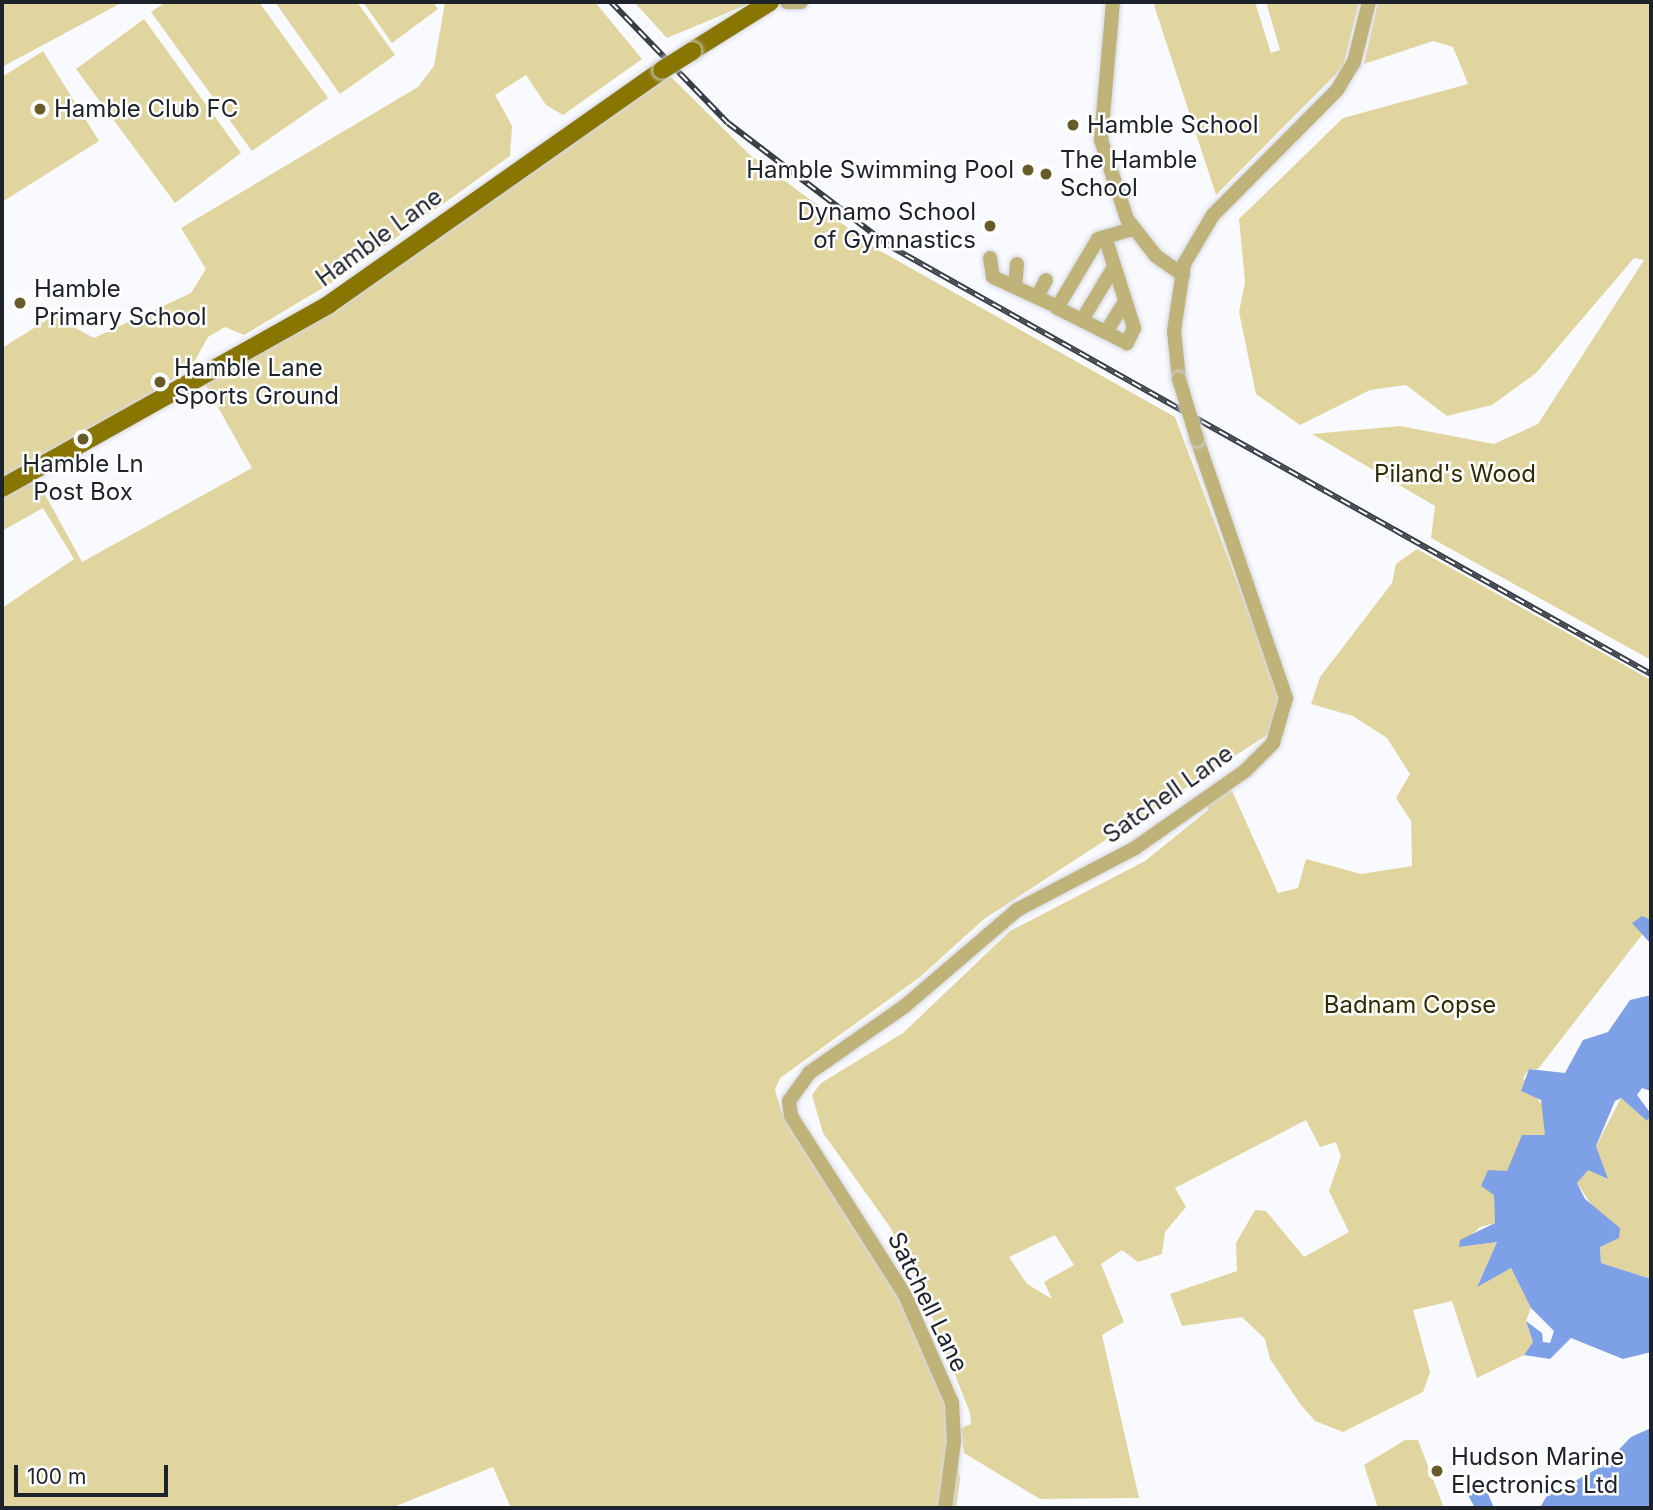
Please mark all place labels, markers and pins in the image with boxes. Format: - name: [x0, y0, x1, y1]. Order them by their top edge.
- place label: Hamble Club FC: [54, 95, 238, 123]
- marker: Hamble Club FC: [32, 101, 48, 117]
- place label: Hamble School: [1087, 111, 1258, 139]
- marker: Hamble School: [1065, 117, 1081, 133]
- place label: The Hamble School: [1060, 146, 1197, 202]
- place label: Hamble Swimming Pool: [746, 156, 1014, 184]
- marker: Hamble Swimming Pool: [1020, 162, 1036, 178]
- marker: The Hamble School: [1038, 166, 1054, 182]
- place label: Dynamo School of Gymnastics: [797, 198, 976, 254]
- marker: Dynamo School of Gymnastics: [982, 218, 998, 234]
- place label: Hamble Primary School: [34, 275, 207, 331]
- marker: Hamble Primary School: [12, 295, 28, 311]
- place label: Hamble Lane Sports Ground: [174, 354, 339, 410]
- marker: Hamble Lane Sports Ground: [152, 374, 168, 390]
- marker: Hamble Ln Post Box: [75, 431, 91, 447]
- place label: Hamble Ln Post Box: [22, 450, 144, 506]
- place label: Hudson Marine Electronics Ltd: [1451, 1443, 1624, 1499]
- marker: Hudson Marine Electronics Ltd: [1429, 1463, 1445, 1479]

